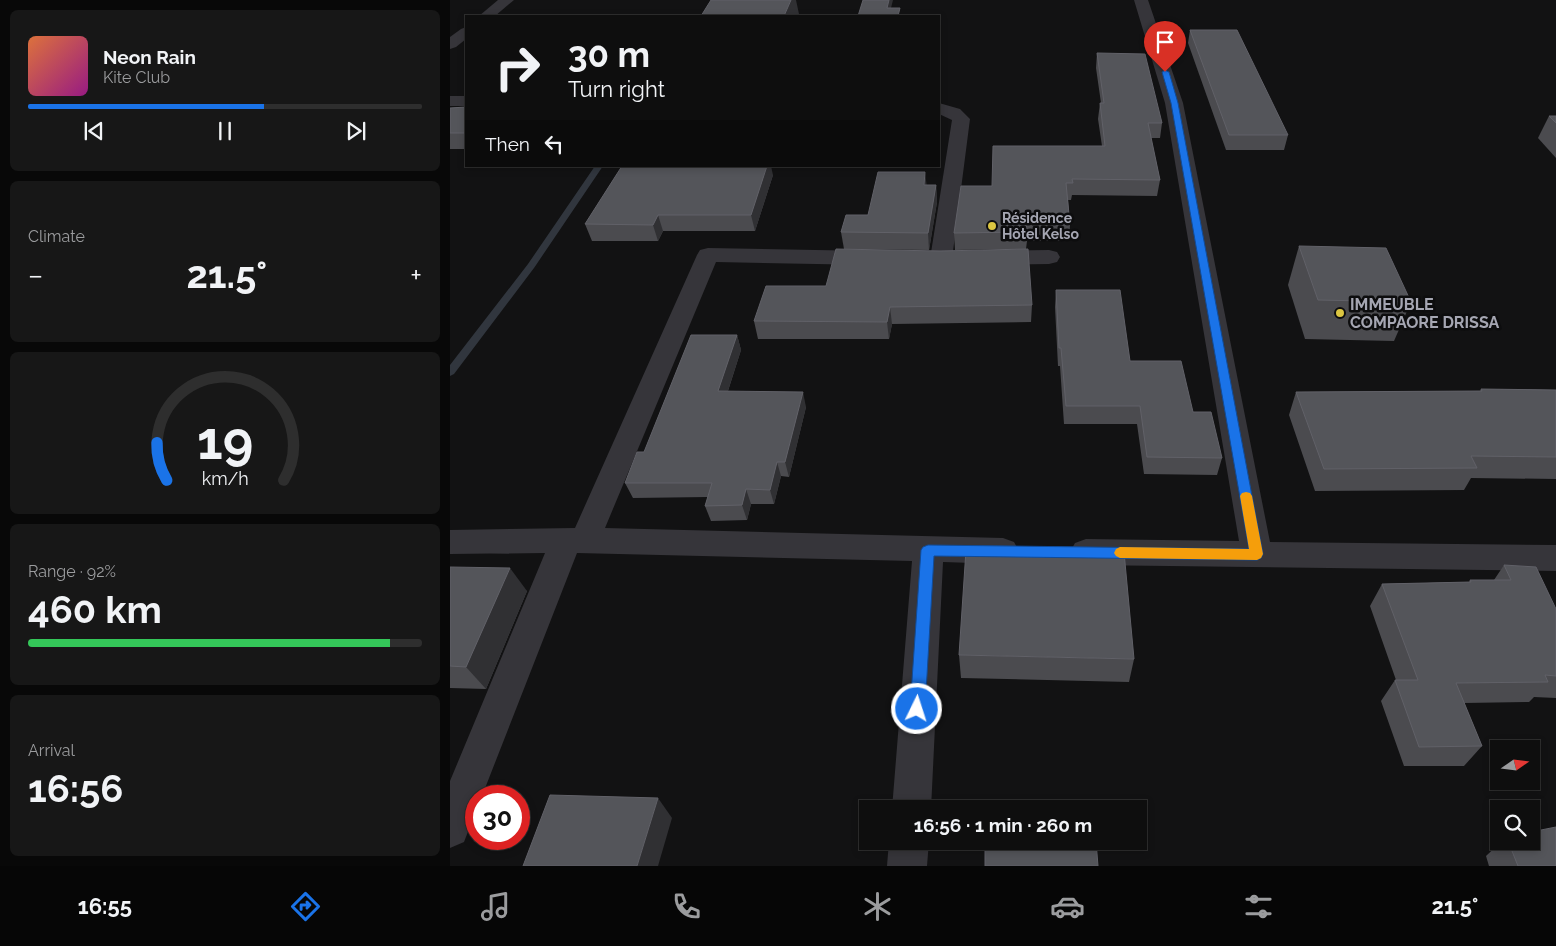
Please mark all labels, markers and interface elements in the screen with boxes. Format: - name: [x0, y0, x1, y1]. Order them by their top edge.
- pin: [1144, 21, 1186, 72]
- icon: arrive: [1151, 28, 1179, 56]
- text: 30 m: [568, 34, 650, 75]
- icon: right: [485, 35, 550, 100]
- text: Neon Rain: [103, 46, 196, 68]
- text: Kite Club: [103, 68, 170, 87]
- text: Turn right: [568, 76, 665, 102]
- icon: previous: [80, 117, 108, 145]
- icon: pause: [211, 117, 239, 145]
- icon: next: [342, 117, 370, 145]
- icon: left: [540, 130, 568, 158]
- text: Then: [485, 133, 530, 155]
- place label: Résidence Hôtel Kelso: [1002, 210, 1079, 242]
- marker: Résidence Hôtel Kelso: [986, 220, 998, 232]
- text: Climate: [28, 227, 85, 246]
- text: 21.5°: [186, 252, 267, 297]
- text: −: [28, 259, 43, 292]
- text: +: [410, 259, 422, 292]
- place label: IMMEUBLE COMPAORE DRISSA: [1350, 295, 1499, 332]
- marker: IMMEUBLE COMPAORE DRISSA: [1334, 307, 1346, 319]
- text: 19: [197, 410, 253, 471]
- text: km/h: [201, 468, 249, 489]
- text: Range · 92%: [28, 562, 116, 581]
- text: 460 km: [28, 587, 162, 632]
- position arrow: [890, 682, 942, 734]
- north arrow: [1490, 740, 1540, 790]
- map controls: [1490, 740, 1540, 850]
- text: Arrival: [28, 741, 75, 760]
- text: 16:56: [28, 766, 123, 811]
- speed limit sign: 30: [465, 785, 530, 850]
- button: search: [1490, 800, 1540, 850]
- text: 16:56 · 1 min · 260 m: [914, 814, 1092, 836]
- icon: directions: [288, 889, 323, 924]
- icon: music: [478, 889, 513, 924]
- icon: phone: [669, 889, 704, 924]
- icon: climate: [860, 889, 895, 924]
- icon: car: [1050, 889, 1085, 924]
- icon: filters: [1241, 889, 1276, 924]
- text: 16:55: [78, 893, 132, 919]
- text: 21.5°: [1431, 893, 1478, 919]

